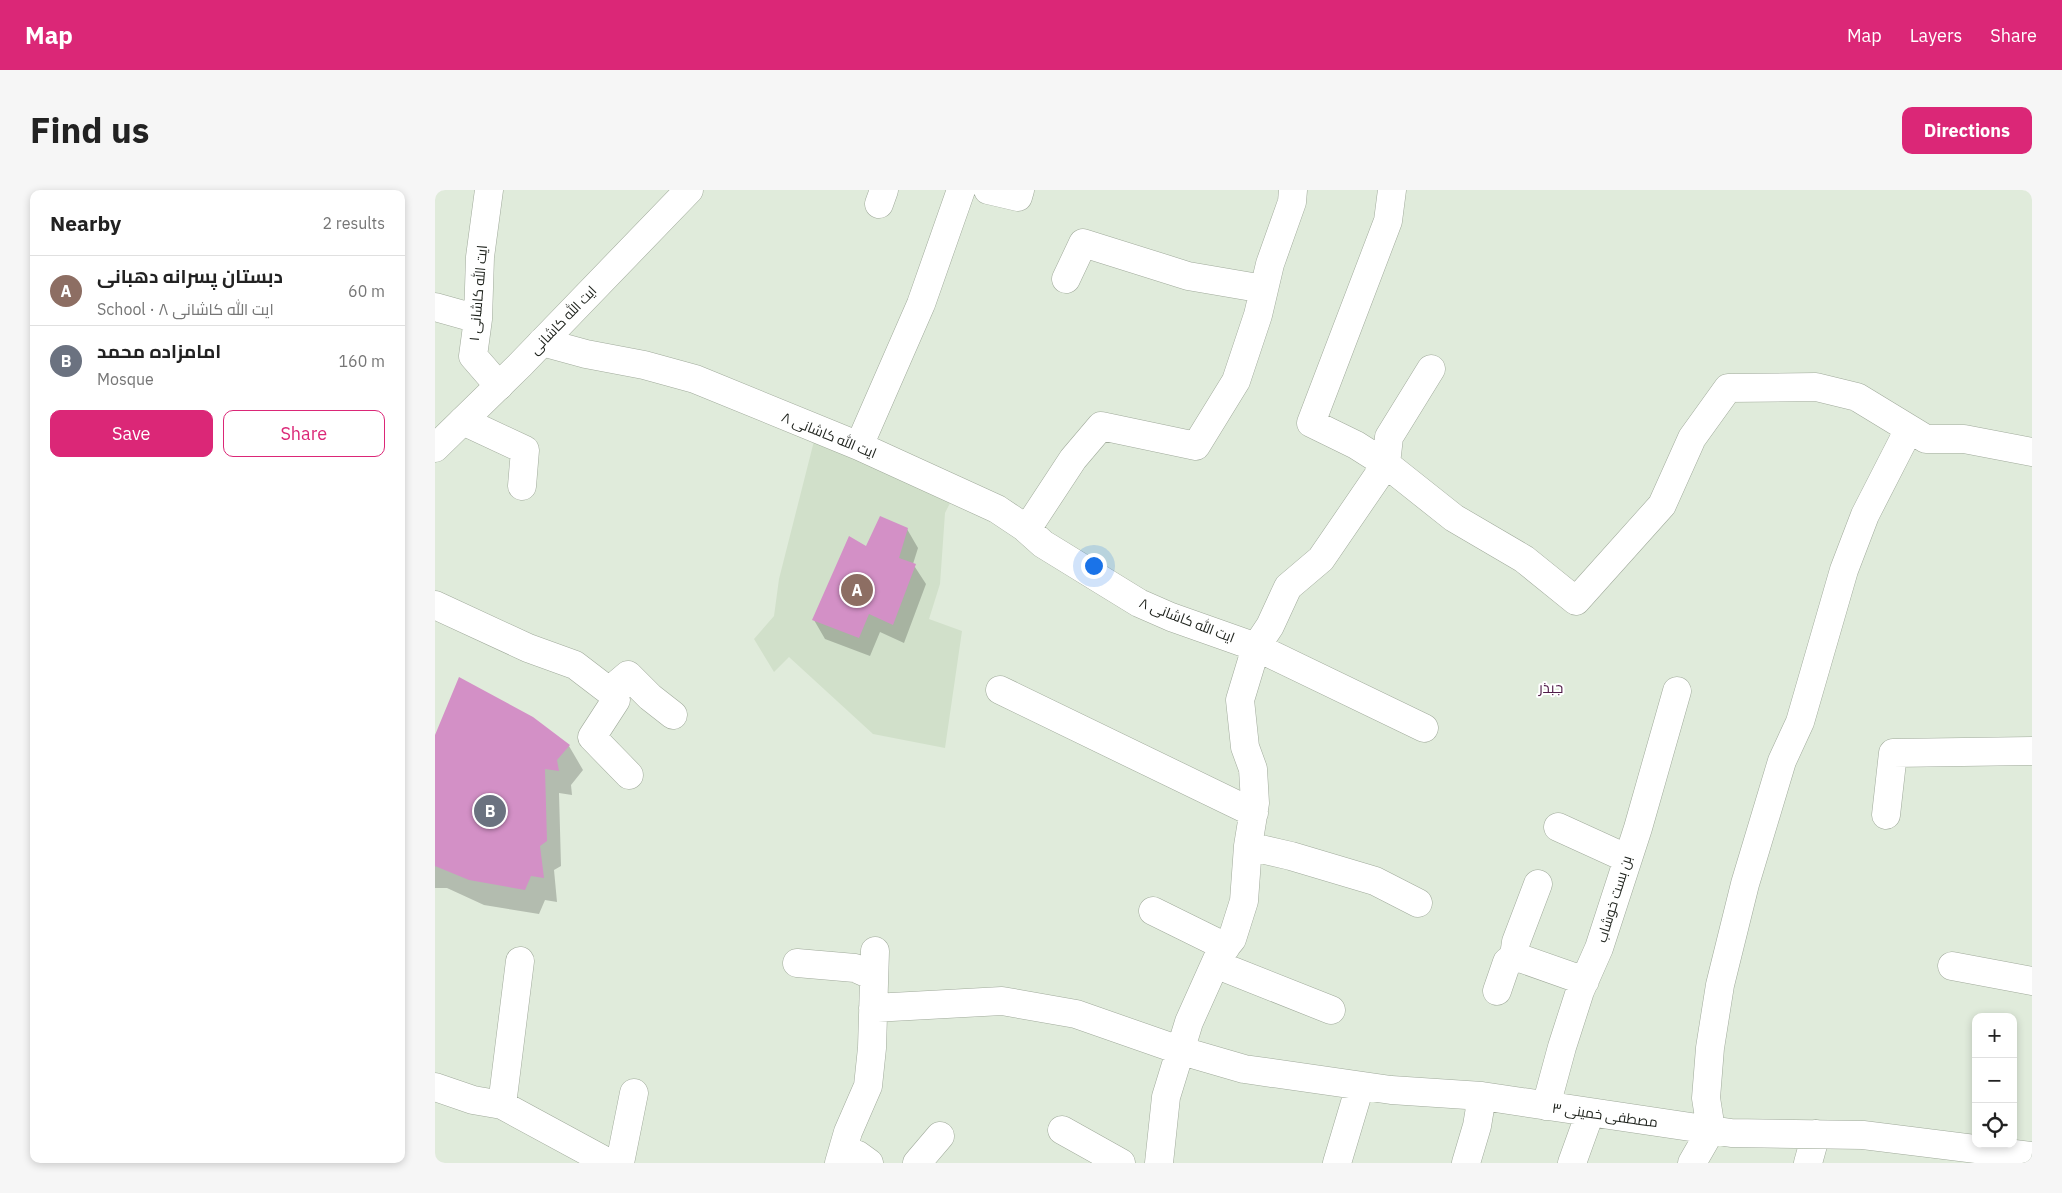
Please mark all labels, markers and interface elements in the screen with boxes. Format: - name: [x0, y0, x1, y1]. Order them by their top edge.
- text: Map: [25, 19, 73, 51]
- text: Map: [1847, 24, 1882, 47]
- text: Layers: [1910, 24, 1962, 47]
- text: Share: [1990, 24, 2037, 47]
- text: Find us: [30, 107, 149, 153]
- button: Directions: [1902, 107, 2032, 154]
- text: Nearby: [50, 209, 121, 237]
- text: 2 results: [322, 213, 385, 233]
- street label: ایت الله کاشانی ۱: [465, 244, 491, 342]
- text: دبستان پسرانه دهبانی: [97, 264, 283, 288]
- text: A: [61, 281, 71, 301]
- text: 60 m: [348, 281, 385, 301]
- street label: ایت الله کاشانی: [526, 282, 600, 358]
- text: School · ایت الله کاشانی ۸: [97, 299, 274, 319]
- text: امامزاده محمد: [97, 339, 221, 363]
- text: B: [61, 351, 71, 371]
- text: 160 m: [338, 351, 385, 371]
- text: Mosque: [97, 369, 154, 389]
- street label: ایت الله کاشانی ۸: [779, 408, 879, 462]
- button: Save: [50, 410, 213, 457]
- button: Share: [223, 410, 385, 457]
- your location: [1081, 553, 1107, 579]
- pin: A: [841, 571, 873, 609]
- street label: ایت الله کاشانی ۸: [1137, 594, 1237, 646]
- district label: جبذر: [1538, 678, 1563, 697]
- pin: B: [474, 792, 506, 830]
- street label: بن بست خوشاب: [1592, 853, 1636, 945]
- map controls: [1972, 1013, 2017, 1148]
- button: +: [1972, 1013, 2017, 1058]
- button: −: [1972, 1058, 2017, 1103]
- street label: مصطفی خمینی ۳: [1551, 1099, 1659, 1131]
- button: locate: [1972, 1103, 2017, 1148]

